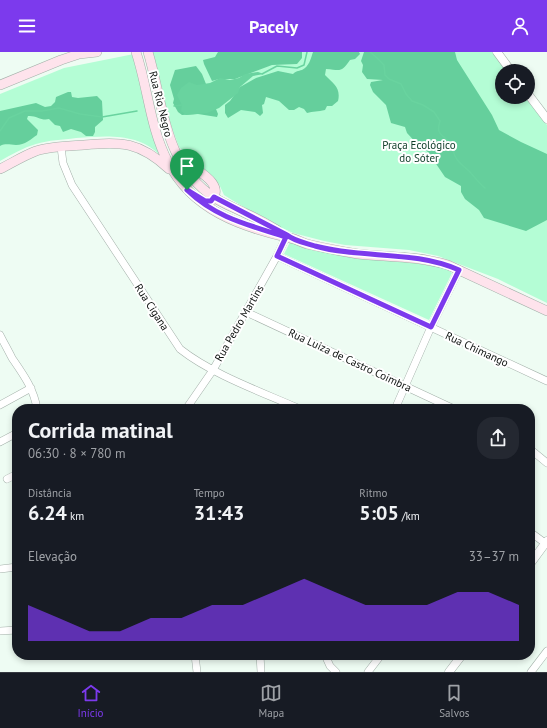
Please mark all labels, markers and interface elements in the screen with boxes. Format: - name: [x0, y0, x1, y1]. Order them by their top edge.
- icon: menu: [16, 15, 38, 37]
- text: Pacely: [249, 15, 298, 38]
- icon: person: [509, 15, 531, 37]
- map controls: [495, 64, 535, 104]
- button: locate: [495, 64, 535, 104]
- street label: Rua Rio Negro: [146, 70, 176, 139]
- park label: Praça Ecológico do Sóter: [382, 138, 456, 165]
- pin: [170, 149, 204, 190]
- icon: arrive: [176, 155, 198, 177]
- street label: Rua Cigana: [132, 281, 172, 333]
- street label: Rua Pedro Martins: [211, 282, 267, 364]
- street label: Rua Luiza de Castro Coimbra: [286, 325, 414, 395]
- street label: Rua Chimango: [443, 328, 511, 370]
- text: Corrida matinal: [28, 416, 173, 444]
- button: share: [477, 417, 519, 459]
- text: 06:30 · 8 × 780 m: [28, 445, 125, 462]
- text: Distância: [28, 486, 71, 500]
- text: Tempo: [194, 486, 225, 500]
- text: Ritmo: [359, 486, 387, 500]
- text: 6.24: [28, 500, 67, 526]
- text: 31:43: [194, 500, 244, 526]
- text: 5:05: [359, 500, 399, 526]
- text: km: [67, 509, 84, 523]
- text: /km: [399, 509, 420, 523]
- text: Elevação: [28, 548, 77, 565]
- text: 33–37 m: [469, 548, 519, 565]
- tab: Início: [78, 682, 104, 720]
- tab: Mapa: [259, 682, 284, 720]
- tab: Salvos: [439, 682, 469, 720]

